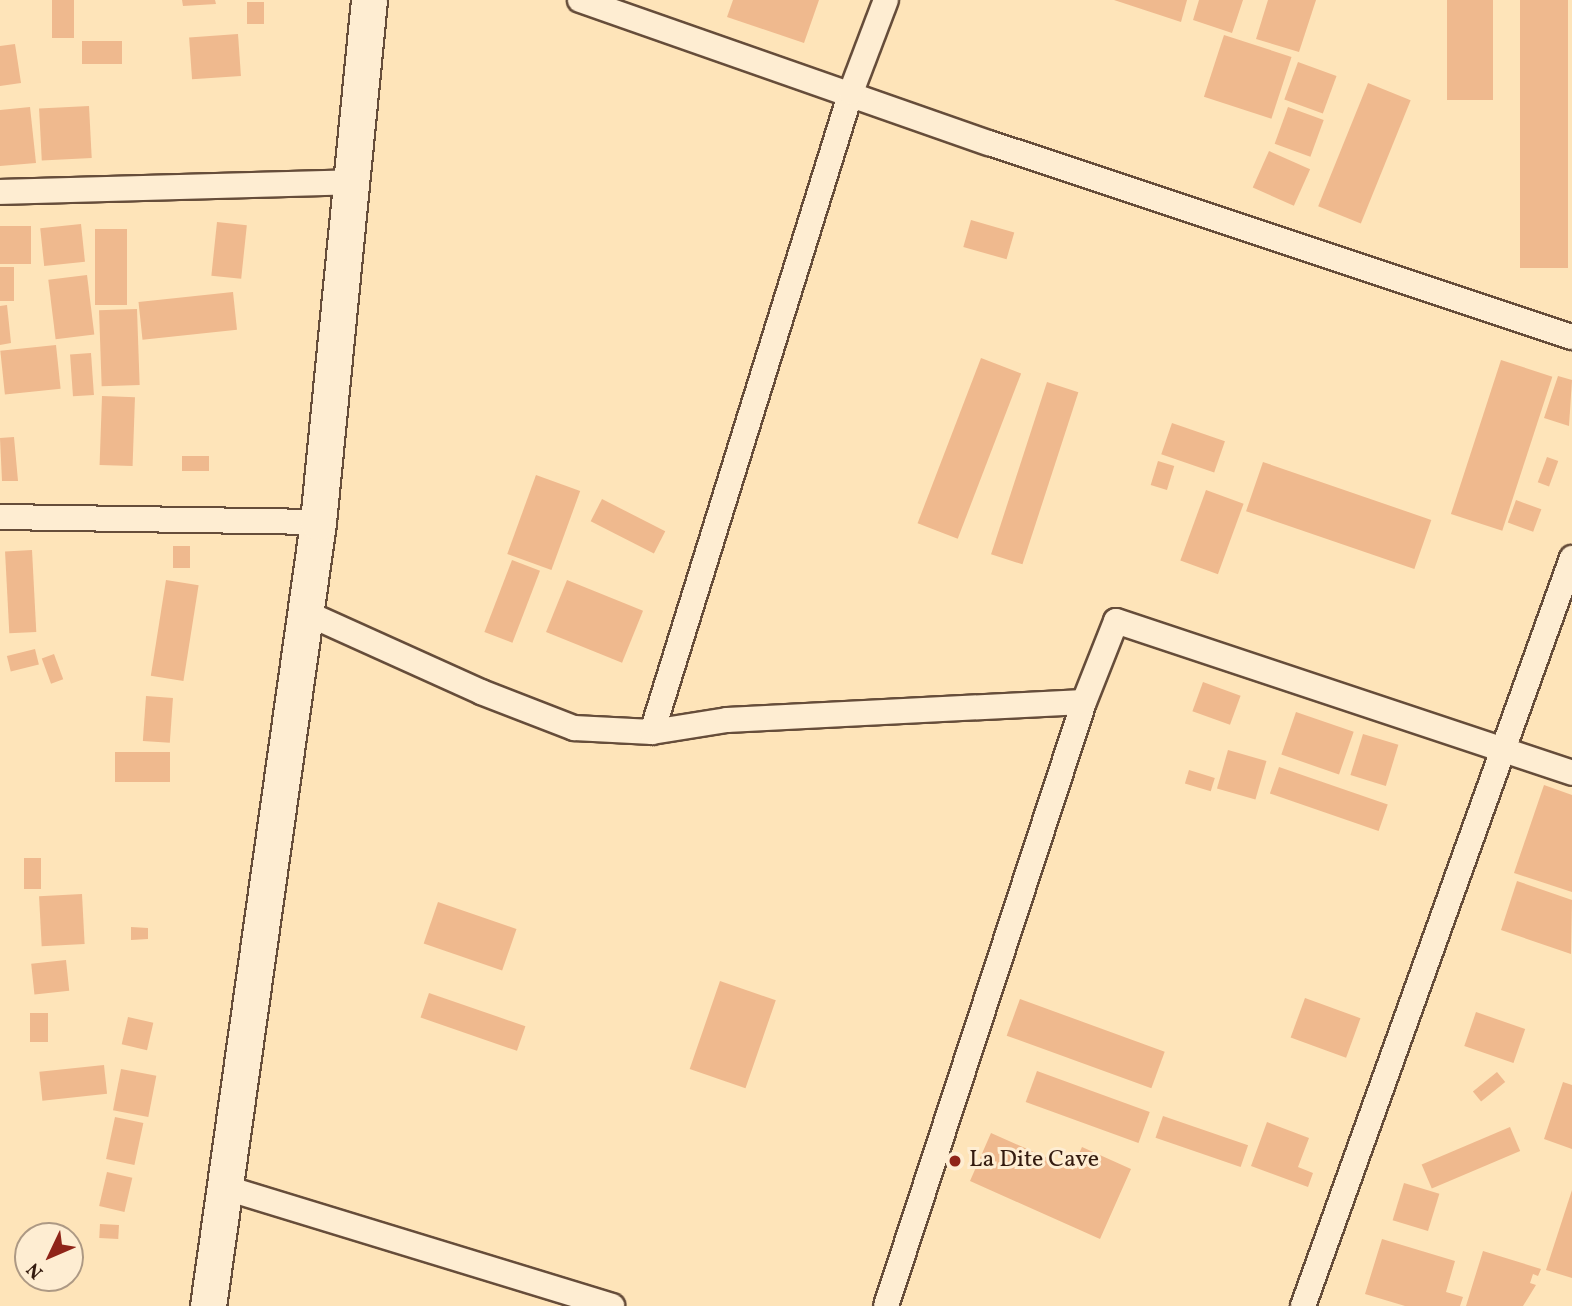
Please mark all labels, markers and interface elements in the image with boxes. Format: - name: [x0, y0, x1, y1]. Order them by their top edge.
- place label: La Dite Cave: [969, 1147, 1099, 1175]
- marker: La Dite Cave: [947, 1153, 963, 1169]
- north arrow: [14, 1222, 84, 1292]
- text: N: [21, 1256, 49, 1284]

